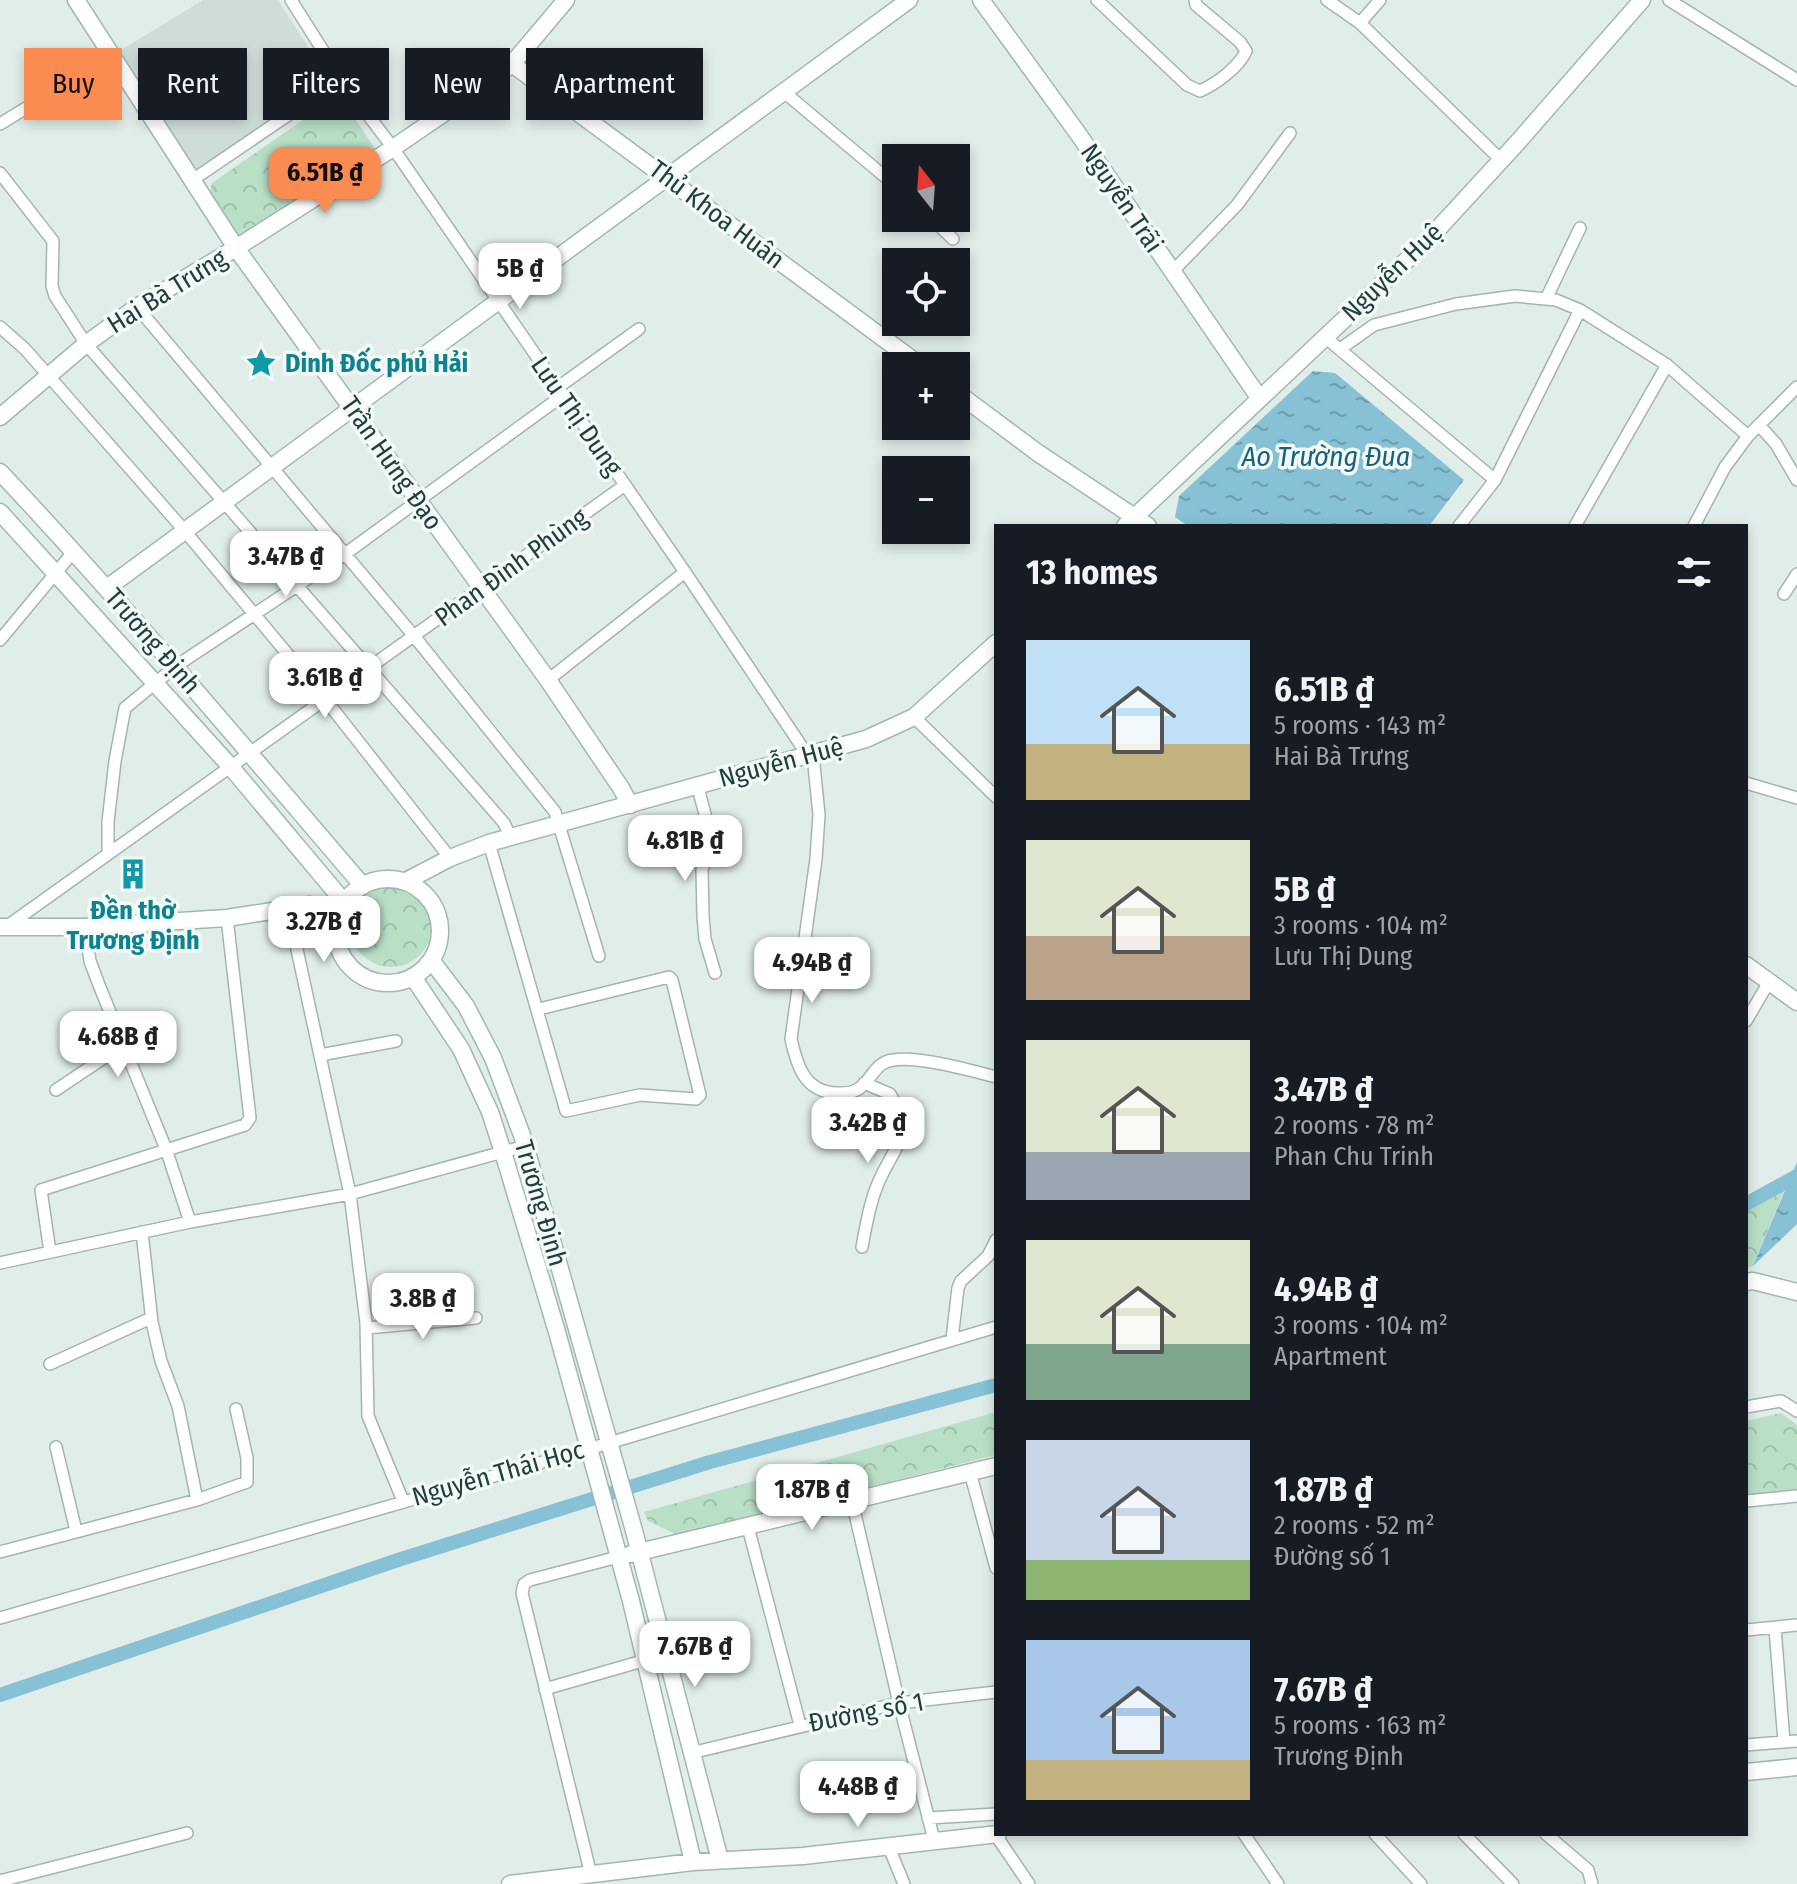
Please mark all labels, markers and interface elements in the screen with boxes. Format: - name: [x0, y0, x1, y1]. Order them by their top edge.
- chip: Buy: [24, 48, 122, 120]
- chip: Rent: [138, 48, 247, 120]
- chip: Filters: [263, 48, 389, 120]
- chip: New: [405, 48, 510, 120]
- chip: Apartment: [526, 48, 703, 120]
- street label: Nguyễn Trãi: [1074, 138, 1169, 258]
- north arrow: [882, 144, 970, 232]
- map controls: [882, 144, 970, 544]
- pin: 6.51B ₫: [251, 147, 399, 215]
- street label: Thủ Khoa Huân: [643, 154, 790, 275]
- text: 6.51B ₫: [287, 157, 363, 188]
- street label: Nguyễn Huệ: [1336, 217, 1449, 328]
- street label: Hai Bà Trưng: [102, 242, 233, 340]
- pin: 5B ₫: [473, 243, 567, 311]
- button: locate: [882, 248, 970, 336]
- text: 5B ₫: [496, 253, 544, 284]
- place icon: Dinh Đốc phủ Hải: [244, 346, 278, 380]
- place label: Dinh Đốc phủ Hải: [285, 347, 468, 379]
- street label: Lưu Thị Dung: [524, 351, 629, 482]
- button: +: [882, 352, 970, 440]
- street label: Trần Hưng Đạo: [334, 391, 449, 536]
- water label: Ao Trường Đua: [1241, 440, 1410, 473]
- button: −: [882, 456, 970, 544]
- street label: Phan Đình Phùng: [429, 501, 594, 633]
- pin: 3.47B ₫: [212, 531, 360, 599]
- text: 3.47B ₫: [248, 541, 324, 572]
- icon: filters: [1672, 550, 1716, 594]
- text: 13 homes: [1026, 552, 1158, 593]
- street label: Trương Định: [98, 582, 207, 700]
- pin: 3.61B ₫: [251, 652, 399, 720]
- text: 3.61B ₫: [287, 662, 363, 693]
- text: 6.51B ₫: [1274, 669, 1374, 710]
- icon: home: [1090, 672, 1186, 768]
- text: 5 rooms · 143 m²: [1274, 710, 1446, 741]
- street label: Nguyễn Huệ: [715, 731, 847, 794]
- text: Hai Bà Trưng: [1274, 741, 1409, 772]
- pin: 4.81B ₫: [611, 815, 759, 883]
- text: 4.81B ₫: [646, 825, 724, 856]
- building icon: Đền thờ Trương Định: [116, 857, 150, 891]
- text: 5B ₫: [1274, 869, 1336, 910]
- icon: home: [1090, 872, 1186, 968]
- place label: Đền thờ Trương Định: [66, 894, 200, 956]
- pin: 3.27B ₫: [250, 896, 398, 964]
- text: 3.27B ₫: [286, 906, 362, 937]
- text: 3 rooms · 104 m²: [1274, 910, 1448, 941]
- pin: 4.94B ₫: [738, 937, 886, 1005]
- text: Lưu Thị Dung: [1274, 941, 1412, 972]
- text: 4.94B ₫: [772, 947, 852, 978]
- pin: 4.68B ₫: [44, 1011, 192, 1079]
- text: 4.68B ₫: [78, 1021, 158, 1052]
- text: 3.47B ₫: [1274, 1069, 1373, 1110]
- icon: home: [1090, 1072, 1186, 1168]
- pin: 3.42B ₫: [794, 1097, 942, 1165]
- text: 3.42B ₫: [829, 1107, 907, 1138]
- text: 2 rooms · 78 m²: [1274, 1110, 1435, 1141]
- street label: Trương Định: [508, 1137, 573, 1270]
- text: Phan Chu Trinh: [1274, 1141, 1434, 1172]
- text: 4.94B ₫: [1274, 1269, 1378, 1310]
- icon: home: [1090, 1272, 1186, 1368]
- pin: 3.8B ₫: [358, 1273, 488, 1341]
- text: 3.8B ₫: [390, 1283, 456, 1314]
- text: 3 rooms · 104 m²: [1274, 1310, 1448, 1341]
- text: Apartment: [1274, 1341, 1387, 1372]
- street label: Nguyễn Thái Học: [409, 1434, 588, 1513]
- pin: 1.87B ₫: [738, 1464, 886, 1532]
- text: 1.87B ₫: [1274, 1469, 1373, 1510]
- icon: home: [1090, 1472, 1186, 1568]
- text: 1.87B ₫: [774, 1474, 850, 1505]
- text: 2 rooms · 52 m²: [1274, 1510, 1435, 1541]
- text: Đường số 1: [1274, 1541, 1390, 1572]
- pin: 7.67B ₫: [621, 1621, 769, 1689]
- text: 7.67B ₫: [657, 1631, 733, 1662]
- text: 7.67B ₫: [1274, 1669, 1372, 1710]
- icon: home: [1090, 1672, 1186, 1768]
- street label: Đường số 1: [806, 1686, 926, 1739]
- text: 5 rooms · 163 m²: [1274, 1710, 1447, 1741]
- text: Trương Định: [1274, 1741, 1404, 1772]
- pin: 4.48B ₫: [784, 1761, 932, 1829]
- text: 4.48B ₫: [818, 1771, 898, 1802]

